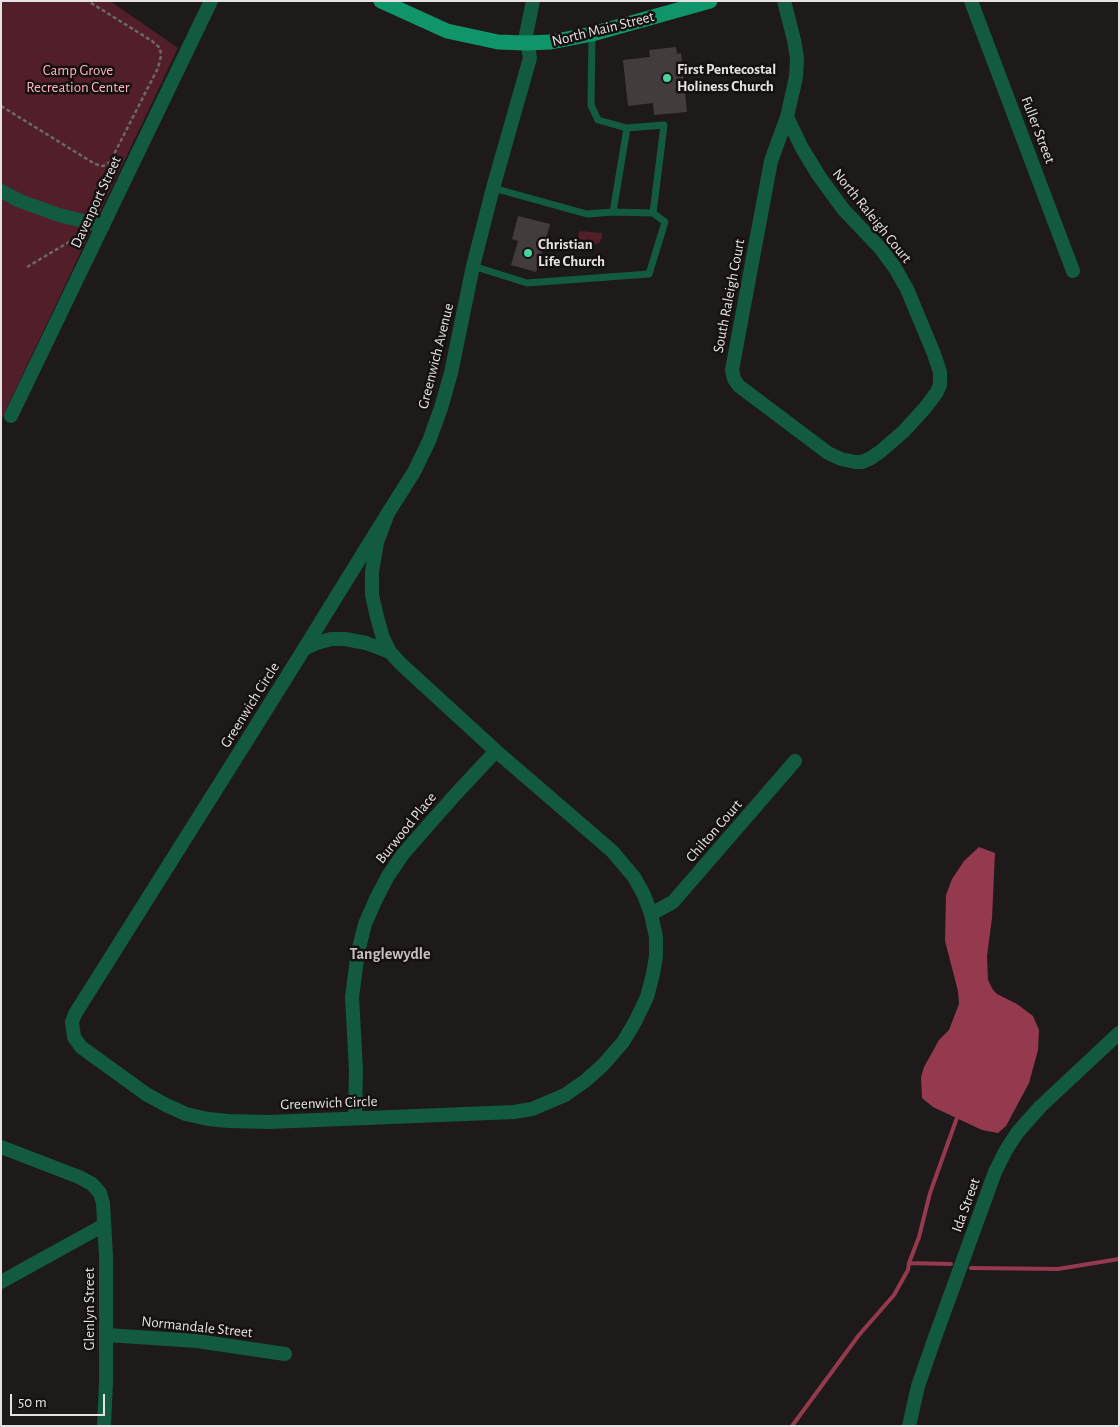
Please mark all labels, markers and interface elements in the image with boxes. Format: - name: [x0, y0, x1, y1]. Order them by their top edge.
- street label: North Main Street: [550, 8, 656, 50]
- place label: First Pentecostal Holiness Church: [677, 60, 776, 95]
- park label: Camp Grove Recreation Center: [26, 61, 130, 96]
- marker: First Pentecostal Holiness Church: [661, 72, 673, 84]
- street label: Fuller Street: [1017, 94, 1059, 166]
- street label: Davenport Street: [67, 153, 125, 251]
- street label: North Raleigh Court: [829, 165, 915, 267]
- place label: Christian Life Church: [538, 235, 605, 270]
- street label: South Raleigh Court: [709, 238, 749, 354]
- marker: Christian Life Church: [522, 247, 534, 259]
- street label: Greenwich Avenue: [414, 301, 458, 411]
- street label: Greenwich Circle: [217, 659, 283, 751]
- street label: Burwood Place: [372, 789, 440, 867]
- street label: Chilton Court: [682, 796, 746, 866]
- district label: Tanglewydle: [349, 944, 431, 964]
- street label: Greenwich Circle: [280, 1092, 378, 1114]
- street label: Ida Street: [948, 1176, 984, 1234]
- street label: Glenlyn Street: [80, 1268, 98, 1350]
- street label: Normandale Street: [141, 1312, 253, 1342]
- scale bar: [12, 1384, 108, 1416]
- text: 50 m: [18, 1395, 47, 1410]

